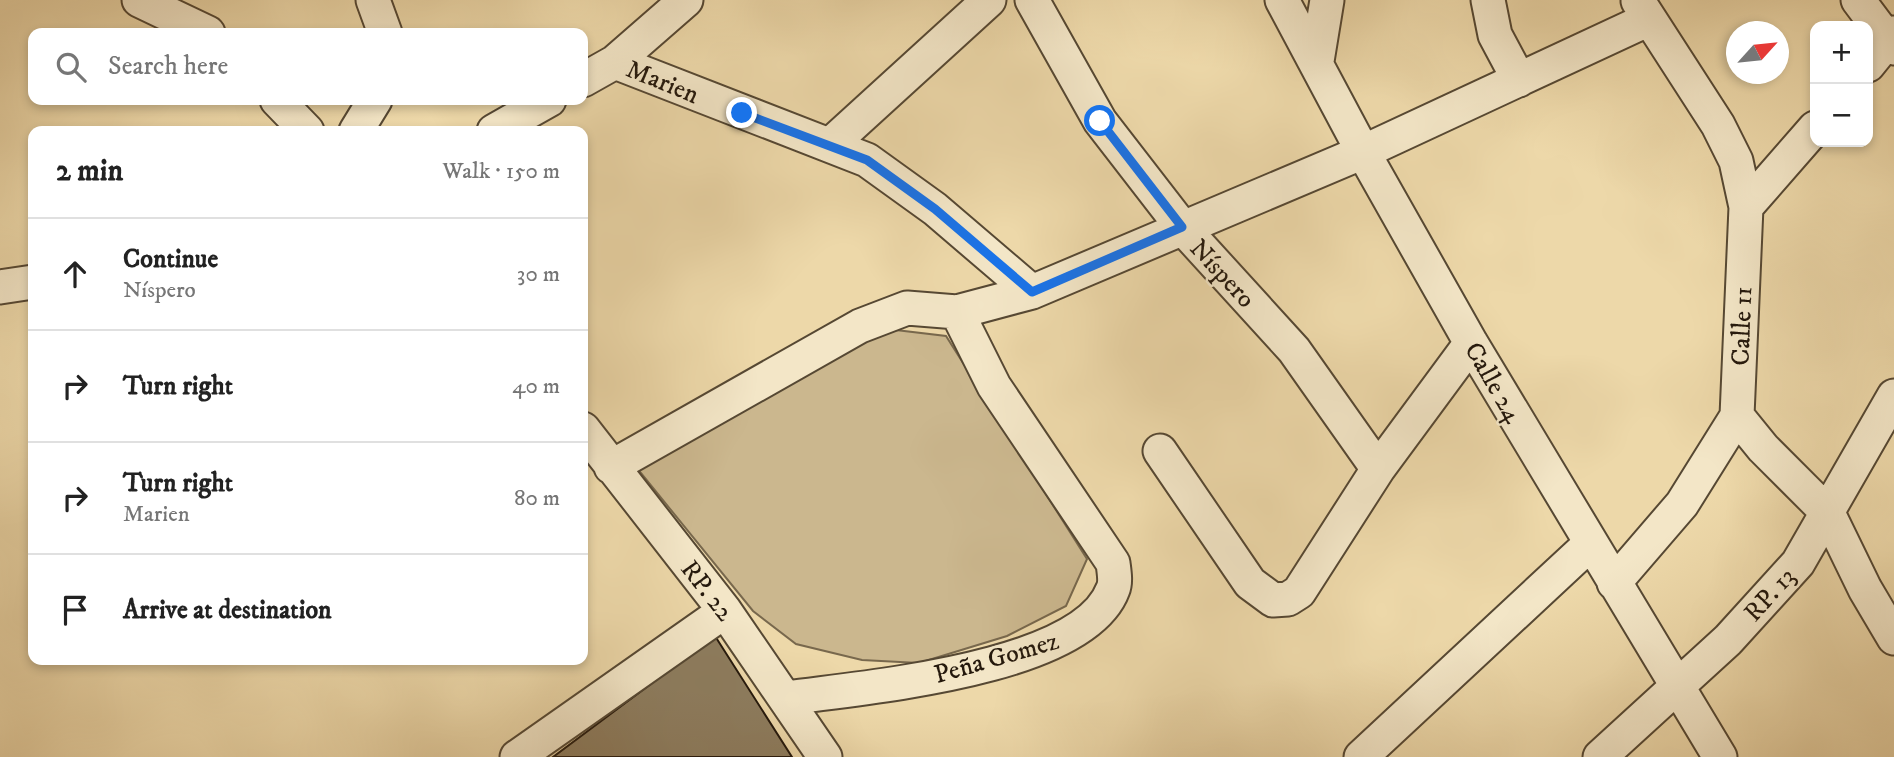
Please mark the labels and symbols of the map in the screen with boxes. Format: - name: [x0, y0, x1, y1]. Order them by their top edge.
- north arrow: [1726, 21, 1789, 84]
- street label: Marien: [621, 53, 704, 112]
- route end: [726, 97, 757, 128]
- route start: [1084, 105, 1115, 136]
- street label: Níspero: [1182, 233, 1262, 315]
- street label: Calle 11: [1725, 286, 1760, 366]
- street label: Calle 24: [1456, 336, 1529, 430]
- street label: RP. 22: [673, 554, 741, 628]
- street label: RP. 13: [1737, 561, 1803, 629]
- street label: Peña Gomez: [930, 625, 1062, 692]

